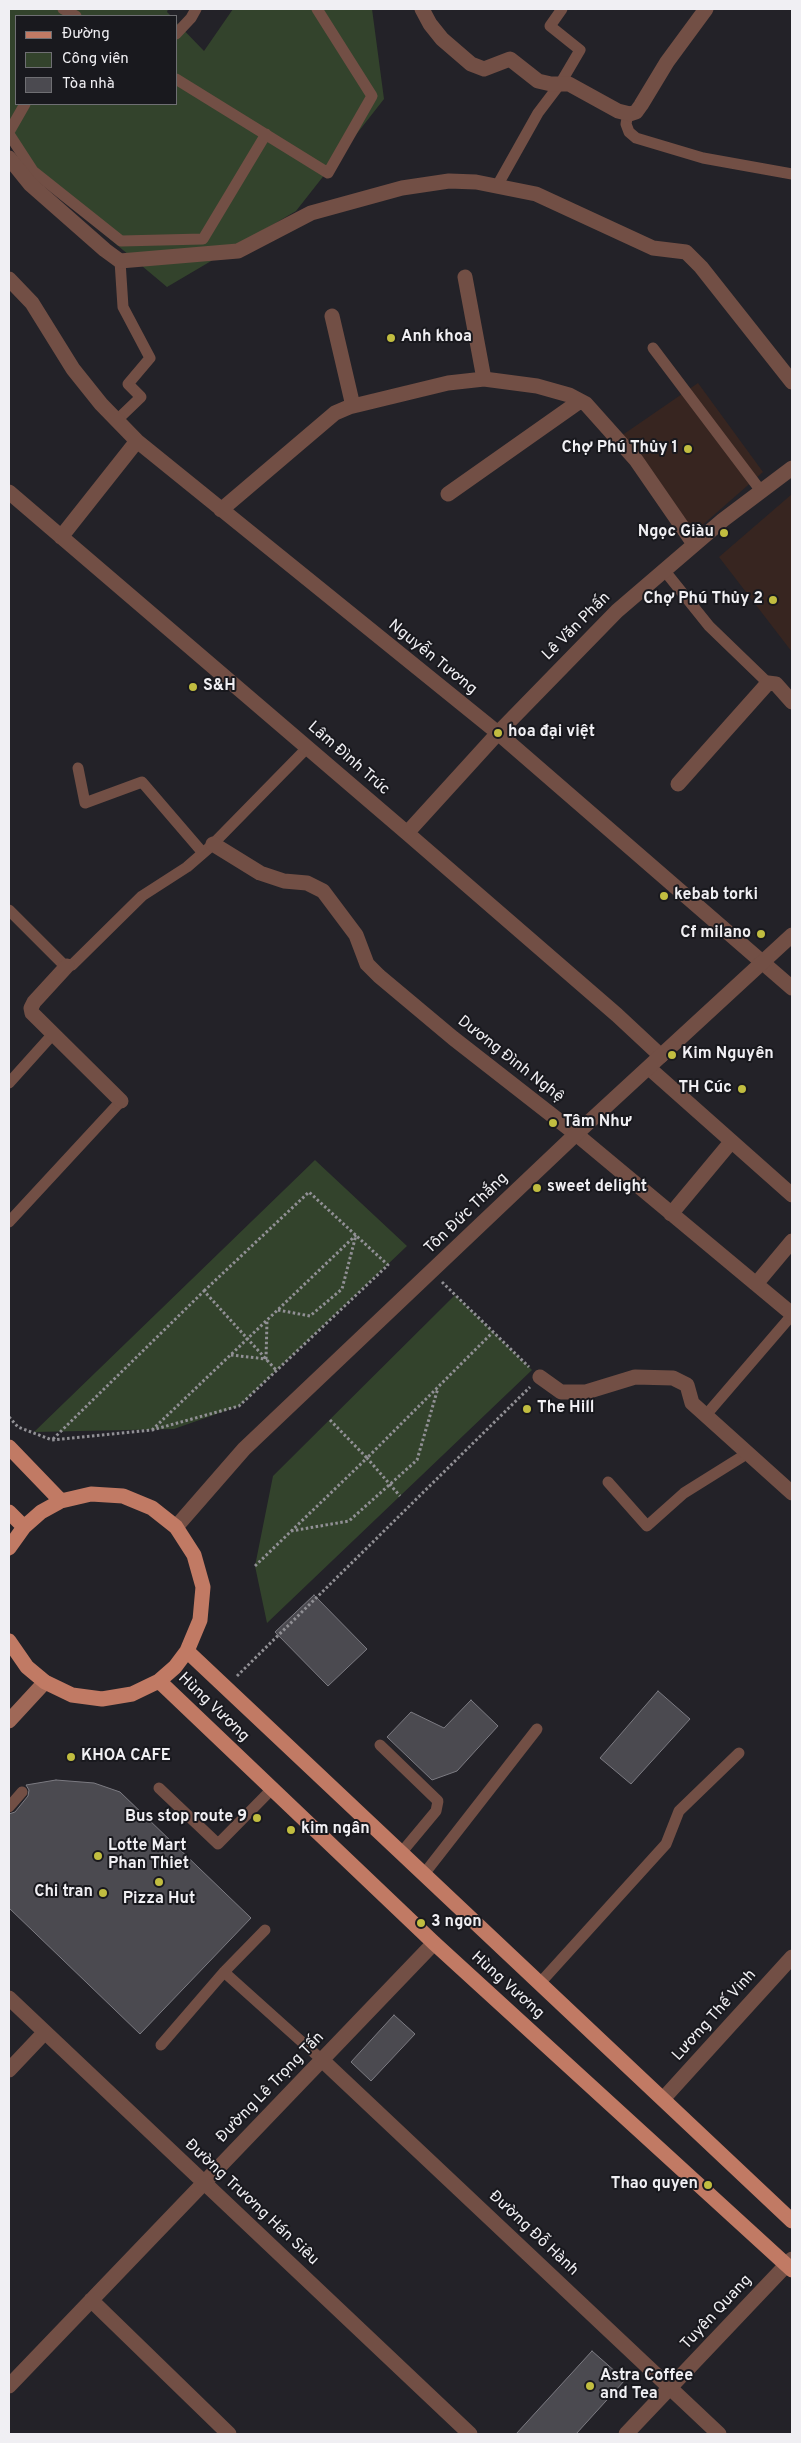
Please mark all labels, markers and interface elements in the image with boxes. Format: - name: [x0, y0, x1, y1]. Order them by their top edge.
- legend: [15, 15, 178, 105]
- text: Đường: [62, 25, 110, 44]
- text: Công viên: [62, 50, 129, 69]
- text: Tòa nhà: [62, 75, 115, 94]
- place label: Anh khoa: [401, 328, 472, 348]
- marker: Anh khoa: [385, 332, 397, 344]
- place label: Chợ Phú Thủy 1: [562, 439, 678, 459]
- marker: Chợ Phú Thủy 1: [682, 443, 694, 455]
- place label: Ngọc Giàu: [638, 523, 714, 543]
- marker: Ngọc Giàu: [718, 527, 730, 539]
- street label: Lê Văn Phấn: [539, 589, 615, 665]
- place label: Chợ Phú Thủy 2: [643, 590, 763, 610]
- marker: Chợ Phú Thủy 2: [767, 594, 779, 606]
- street label: Nguyễn Tương: [384, 616, 480, 700]
- place label: S&H: [203, 677, 236, 697]
- marker: S&H: [187, 681, 199, 693]
- street label: Lâm Đình Trúc: [303, 718, 393, 800]
- place label: hoa đại việt: [508, 723, 595, 743]
- marker: hoa đại việt: [492, 727, 504, 739]
- place label: kebab torki: [674, 886, 758, 906]
- marker: kebab torki: [658, 890, 670, 902]
- place label: Cf milano: [680, 924, 751, 944]
- marker: Cf milano: [755, 928, 767, 940]
- street label: Dương Đình Nghệ: [453, 1013, 567, 1107]
- place label: Kim Nguyên: [682, 1045, 774, 1065]
- marker: Kim Nguyên: [666, 1049, 678, 1061]
- place label: TH Cúc: [679, 1079, 732, 1099]
- marker: TH Cúc: [736, 1083, 748, 1095]
- place label: Tâm Như: [563, 1113, 632, 1133]
- marker: Tâm Như: [547, 1117, 559, 1129]
- street label: Tôn Đức Thắng: [421, 1169, 513, 1259]
- place label: sweet delight: [547, 1178, 647, 1198]
- marker: sweet delight: [531, 1182, 543, 1194]
- place label: The Hill: [537, 1399, 594, 1419]
- marker: The Hill: [521, 1403, 533, 1415]
- street label: Hùng Vương: [173, 1669, 253, 1747]
- place label: KHOA CAFE: [81, 1747, 171, 1767]
- marker: KHOA CAFE: [65, 1751, 77, 1763]
- place label: Bus stop route 9: [125, 1808, 247, 1828]
- marker: Bus stop route 9: [251, 1812, 263, 1824]
- place label: kim ngân: [301, 1820, 370, 1840]
- marker: kim ngân: [285, 1824, 297, 1836]
- place label: Lotte Mart Phan Thiet: [108, 1837, 189, 1875]
- marker: Lotte Mart Phan Thiet: [92, 1850, 104, 1862]
- marker: Pizza Hut: [153, 1876, 165, 1888]
- place label: Chi tran: [34, 1883, 93, 1903]
- marker: Chi tran: [97, 1887, 109, 1899]
- place label: Pizza Hut: [123, 1890, 195, 1910]
- place label: 3 ngon: [431, 1913, 482, 1933]
- marker: 3 ngon: [415, 1917, 427, 1929]
- street label: Hùng Vương: [466, 1948, 548, 2024]
- street label: Lương Thế Vinh: [669, 1966, 761, 2066]
- street label: Đường Lê Trọng Tấn: [213, 2029, 329, 2147]
- street label: Đường Trương Hán Siêu: [180, 2136, 322, 2270]
- place label: Thao quyen: [611, 2175, 698, 2195]
- marker: Thao quyen: [702, 2179, 714, 2191]
- street label: Đường Đỗ Hành: [484, 2188, 582, 2280]
- street label: Tuyên Quang: [677, 2271, 757, 2355]
- place label: Astra Coffee and Tea: [600, 2367, 693, 2405]
- marker: Astra Coffee and Tea: [584, 2380, 596, 2392]

